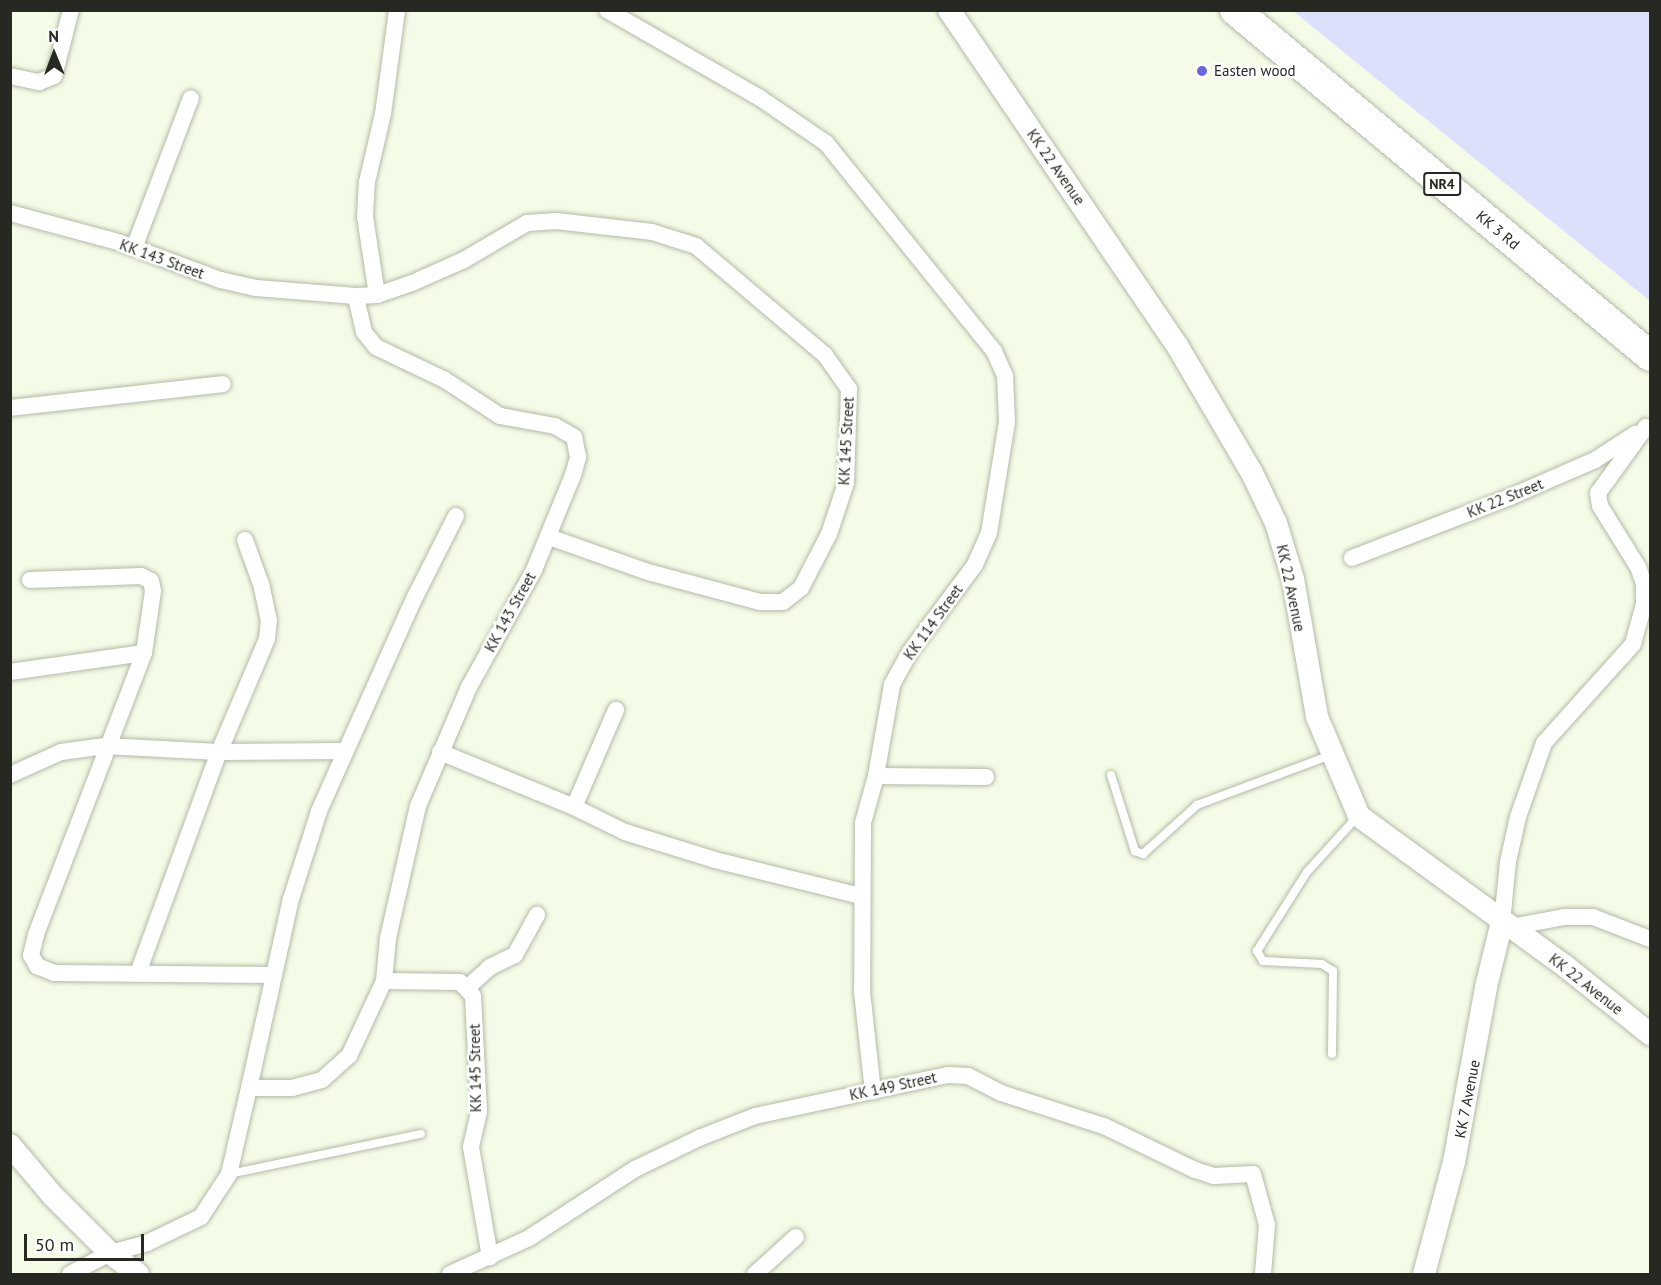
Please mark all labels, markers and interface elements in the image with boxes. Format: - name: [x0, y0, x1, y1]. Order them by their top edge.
- north arrow: [24, 24, 84, 84]
- text: N: [48, 26, 59, 46]
- place label: Easten wood: [1214, 62, 1296, 80]
- marker: Easten wood: [1195, 64, 1209, 78]
- street label: KK 22 Avenue: [1023, 125, 1089, 209]
- road number: NR4: [1422, 173, 1462, 195]
- street label: KK 3 Rd: [1472, 207, 1524, 253]
- street label: KK 143 Street: [117, 235, 207, 283]
- street label: KK 145 Street: [835, 396, 857, 486]
- street label: KK 22 Street: [1464, 474, 1546, 522]
- street label: KK 22 Avenue: [1273, 542, 1309, 634]
- street label: KK 143 Street: [481, 569, 539, 655]
- street label: KK 114 Street: [900, 581, 966, 663]
- street label: KK 22 Avenue: [1545, 949, 1627, 1019]
- street label: KK 145 Street: [465, 1023, 485, 1113]
- street label: KK 7 Avenue: [1450, 1057, 1484, 1141]
- street label: KK 149 Street: [848, 1068, 938, 1104]
- scale bar: [27, 1222, 147, 1260]
- text: 50 m: [35, 1233, 74, 1256]

